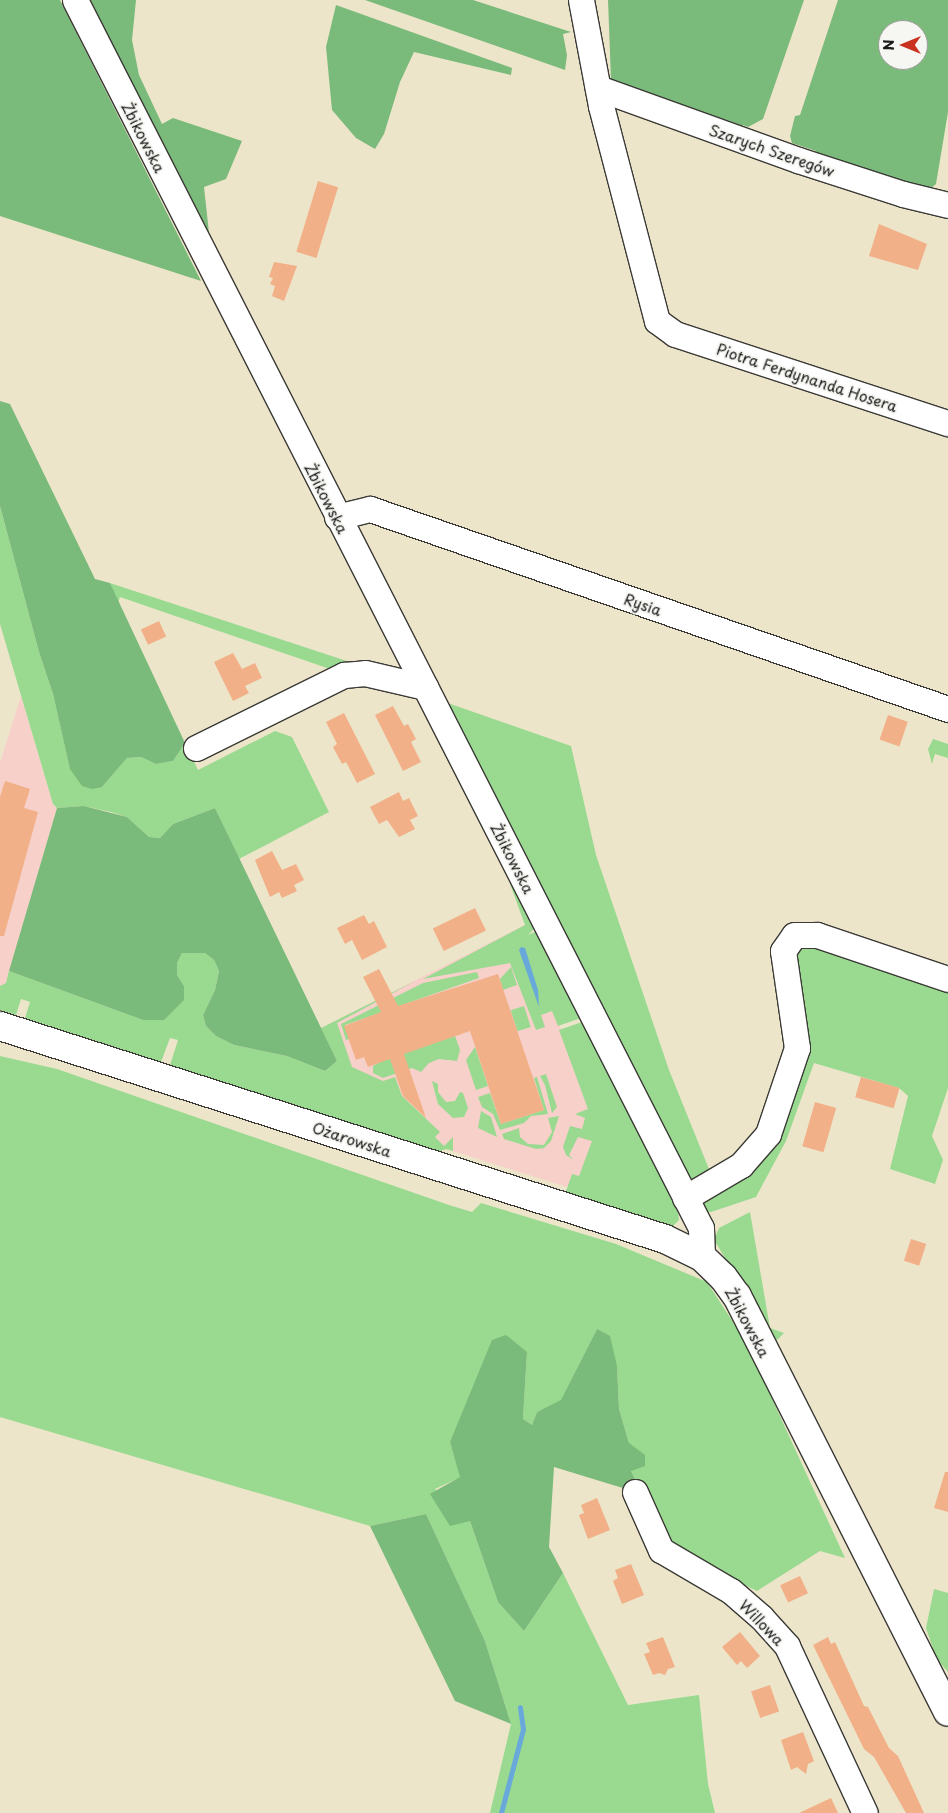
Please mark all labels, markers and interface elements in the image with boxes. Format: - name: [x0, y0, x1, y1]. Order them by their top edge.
- north arrow: [878, 20, 928, 70]
- text: N: [878, 39, 899, 51]
- street label: Żbikowska: [119, 99, 169, 175]
- street label: Szarych Szeregów: [707, 120, 837, 180]
- street label: Piotra Ferdynanda Hosera: [713, 339, 901, 415]
- street label: Żbikowska: [302, 460, 352, 536]
- street label: Rysia: [622, 589, 664, 619]
- street label: Żbikowska: [488, 820, 538, 896]
- street label: Ożarowska: [310, 1118, 394, 1160]
- street label: Żbikowska: [722, 1284, 774, 1360]
- street label: Willowa: [736, 1595, 788, 1649]

